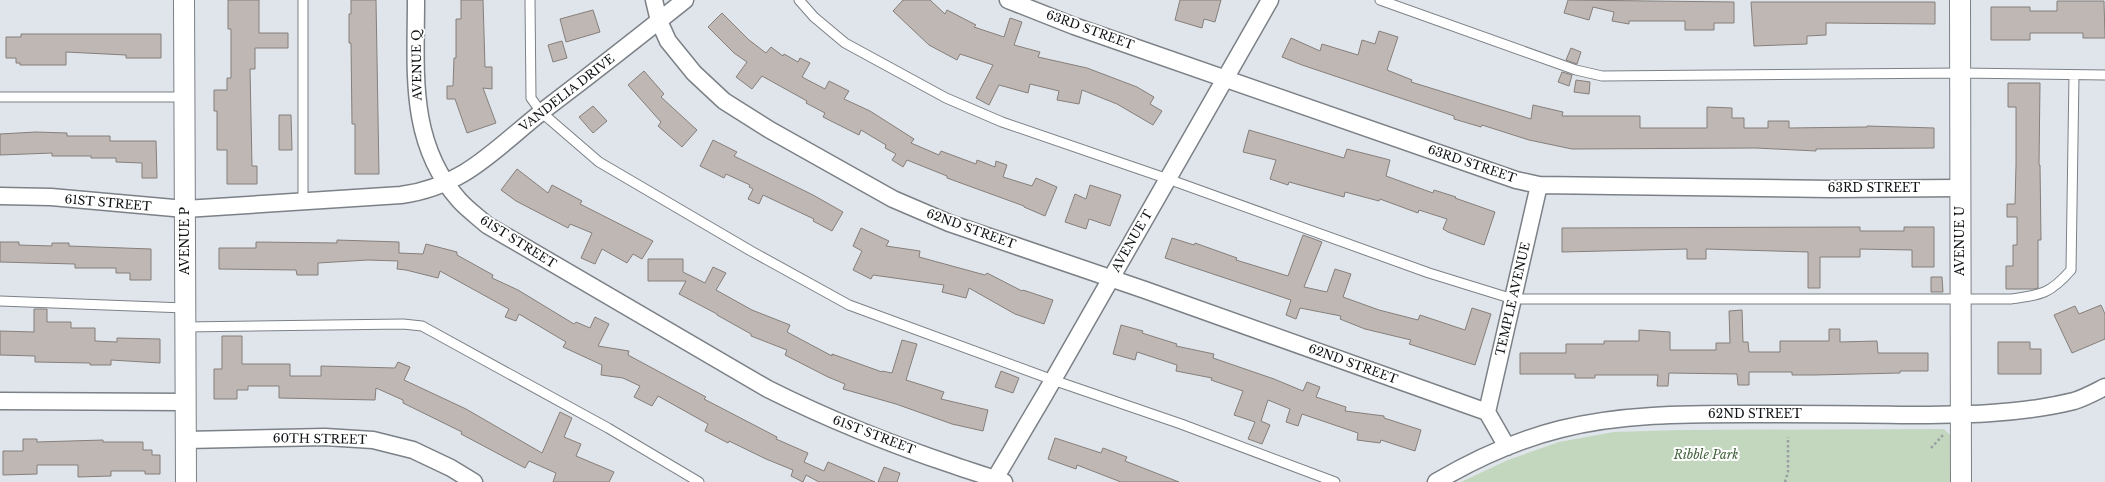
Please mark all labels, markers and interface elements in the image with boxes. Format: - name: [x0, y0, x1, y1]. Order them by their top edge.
- street label: 63RD STREET: [1044, 7, 1136, 53]
- street label: AVENUE Q: [408, 29, 425, 102]
- street label: VANDELIA DRIVE: [515, 51, 618, 135]
- street label: 63RD STREET: [1426, 141, 1519, 186]
- street label: 63RD STREET: [1828, 180, 1921, 195]
- street label: 61ST STREET: [64, 191, 153, 214]
- street label: 62ND STREET: [925, 205, 1018, 252]
- street label: AVENUE U: [1952, 206, 1967, 277]
- street label: AVENUE P: [177, 207, 192, 276]
- street label: AVENUE T: [1107, 207, 1156, 275]
- street label: 61ST STREET: [477, 212, 560, 271]
- street label: TEMPLE AVENUE: [1492, 240, 1533, 357]
- street label: 62ND STREET: [1307, 340, 1400, 387]
- street label: 62ND STREET: [1708, 406, 1802, 421]
- street label: 61ST STREET: [831, 412, 918, 457]
- street label: 60TH STREET: [273, 430, 368, 447]
- park label: Ribble Park: [1673, 447, 1738, 462]

